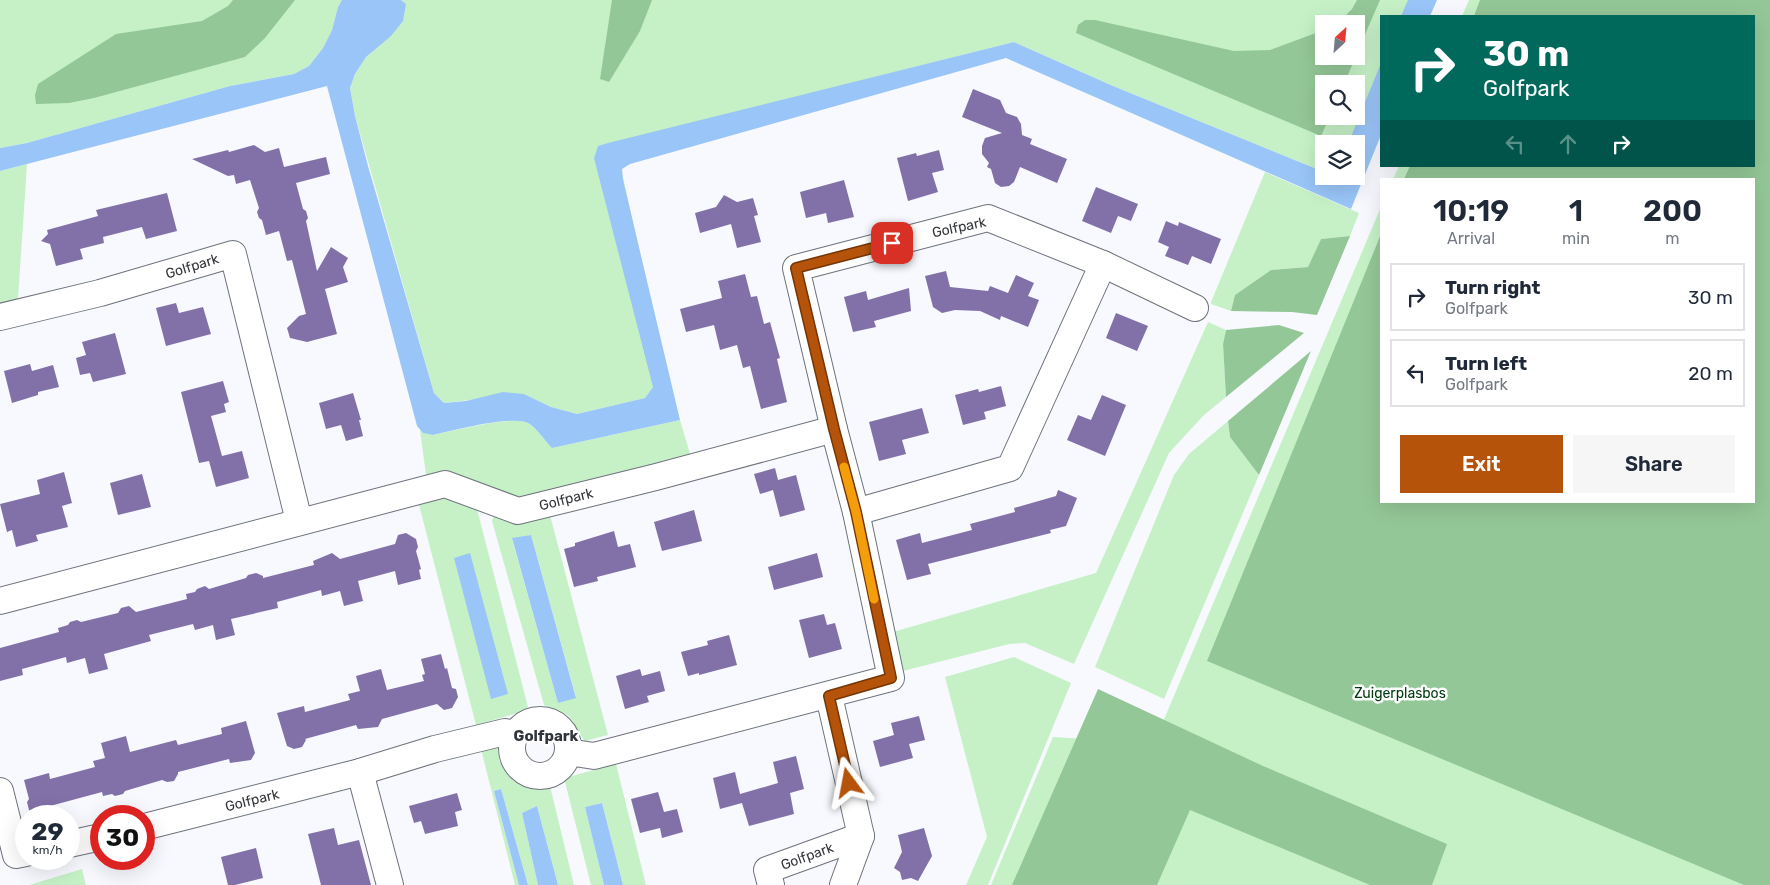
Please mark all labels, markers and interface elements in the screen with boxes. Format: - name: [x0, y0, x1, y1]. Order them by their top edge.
- north arrow: [1315, 15, 1365, 65]
- map controls: [1315, 15, 1365, 185]
- text: 30 m: [1483, 33, 1569, 75]
- icon: right: [1400, 35, 1465, 100]
- button: search: [1315, 75, 1365, 125]
- text: Golfpark: [1483, 75, 1569, 102]
- icon: left: [1501, 130, 1529, 158]
- icon: ahead: [1554, 130, 1582, 158]
- icon: right: [1607, 130, 1635, 158]
- button: layers: [1315, 135, 1365, 185]
- text: 10:19: [1433, 193, 1509, 229]
- text: 1: [1569, 193, 1583, 229]
- text: 200: [1643, 193, 1702, 229]
- street label: Golfpark: [930, 213, 989, 242]
- pin: [871, 222, 913, 264]
- icon: arrive: [878, 229, 906, 257]
- text: Arrival: [1447, 229, 1495, 248]
- text: min: [1562, 229, 1590, 248]
- text: m: [1665, 229, 1680, 248]
- street label: Golfpark: [163, 250, 222, 283]
- text: Turn right: [1445, 276, 1540, 299]
- icon: right: [1402, 283, 1430, 311]
- text: 30 m: [1688, 286, 1733, 309]
- text: Golfpark: [1445, 299, 1508, 318]
- text: Turn left: [1445, 352, 1527, 375]
- icon: left: [1402, 359, 1430, 387]
- text: 20 m: [1688, 362, 1733, 385]
- text: Golfpark: [1445, 375, 1508, 394]
- button: Exit: [1400, 435, 1563, 493]
- button: Share: [1573, 435, 1735, 493]
- street label: Golfpark: [537, 484, 596, 514]
- park label: Zuigerplasbos: [1354, 685, 1446, 702]
- district label: Golfpark: [514, 727, 579, 745]
- position arrow: [822, 756, 874, 808]
- street label: Golfpark: [223, 785, 282, 815]
- speed limit sign: 30: [90, 805, 155, 870]
- text: 29: [31, 817, 64, 846]
- street label: Golfpark: [778, 839, 837, 874]
- text: km/h: [33, 843, 62, 857]

